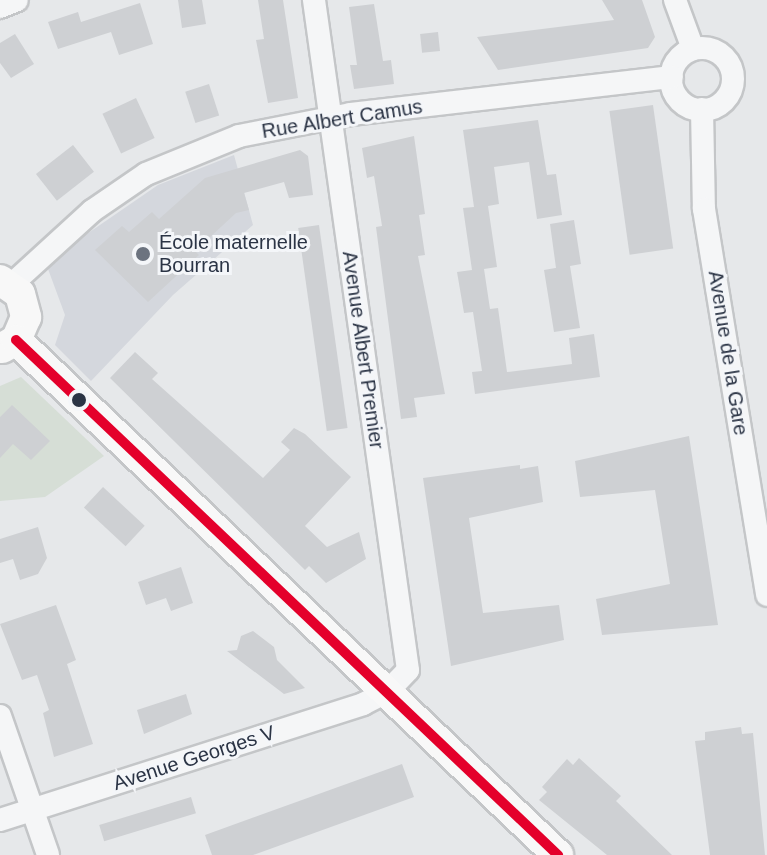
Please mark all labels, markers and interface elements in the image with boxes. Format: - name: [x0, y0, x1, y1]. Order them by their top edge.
- street label: Rue Albert Camus: [259, 94, 425, 144]
- place label: École maternelle Bourran: [159, 230, 308, 277]
- marker: École maternelle Bourran: [134, 245, 152, 263]
- street label: Avenue Albert Premier: [337, 249, 389, 451]
- street label: Avenue de la Gare: [703, 269, 753, 437]
- unlabelled marker: [71, 392, 87, 408]
- street label: Avenue Georges V: [110, 721, 278, 795]

